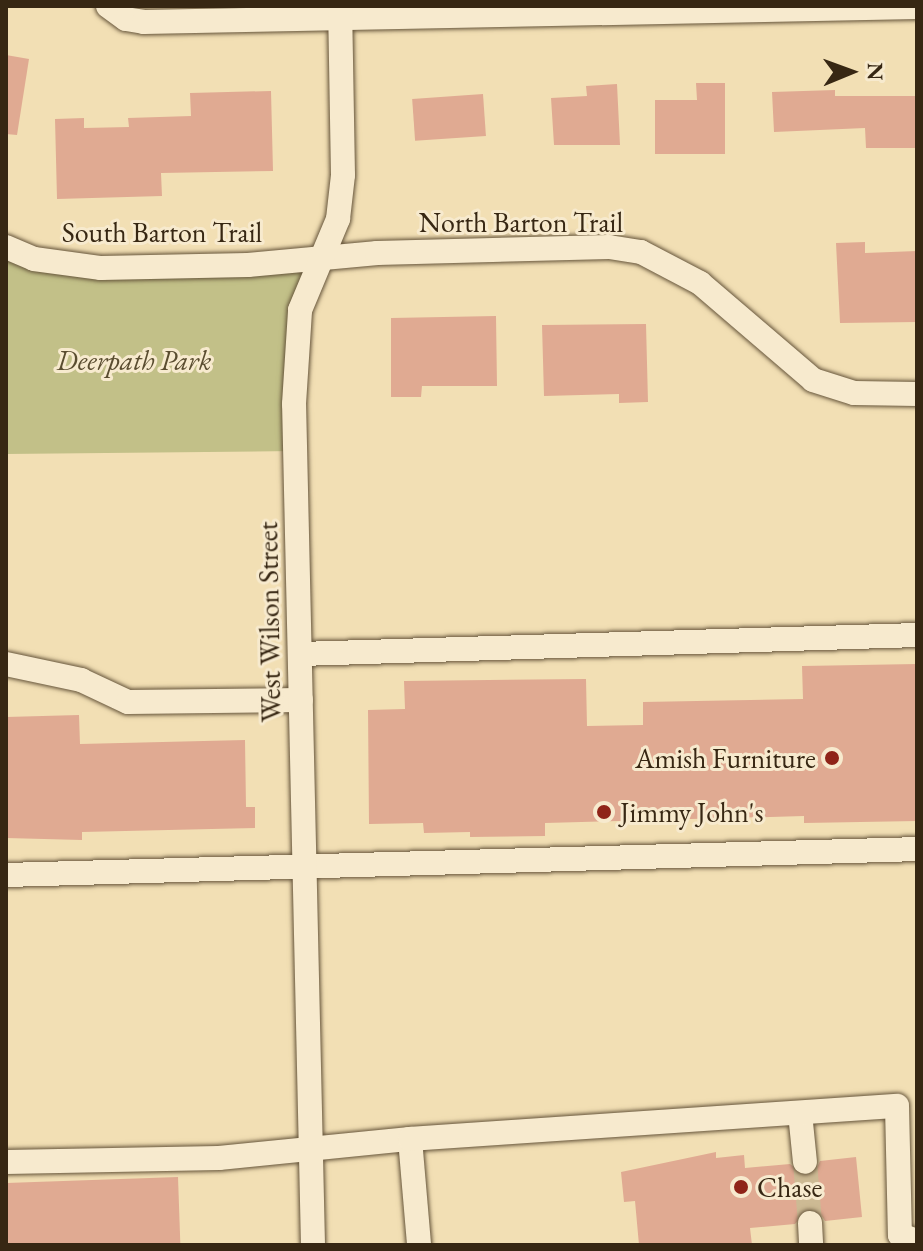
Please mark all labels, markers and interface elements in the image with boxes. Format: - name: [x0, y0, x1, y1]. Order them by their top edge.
- north arrow: [811, 32, 891, 112]
- text: N: [861, 62, 890, 81]
- street label: North Barton Trail: [419, 205, 623, 239]
- street label: South Barton Trail: [62, 215, 262, 249]
- park label: Deerpath Park: [57, 343, 211, 377]
- street label: West Wilson Street: [250, 521, 288, 723]
- place label: Amish Furniture: [635, 741, 816, 775]
- marker: Amish Furniture: [823, 749, 841, 767]
- place label: Jimmy John's: [620, 795, 763, 829]
- marker: Jimmy John's: [595, 803, 613, 821]
- place label: Chase: [757, 1170, 822, 1204]
- marker: Chase: [732, 1178, 750, 1196]

